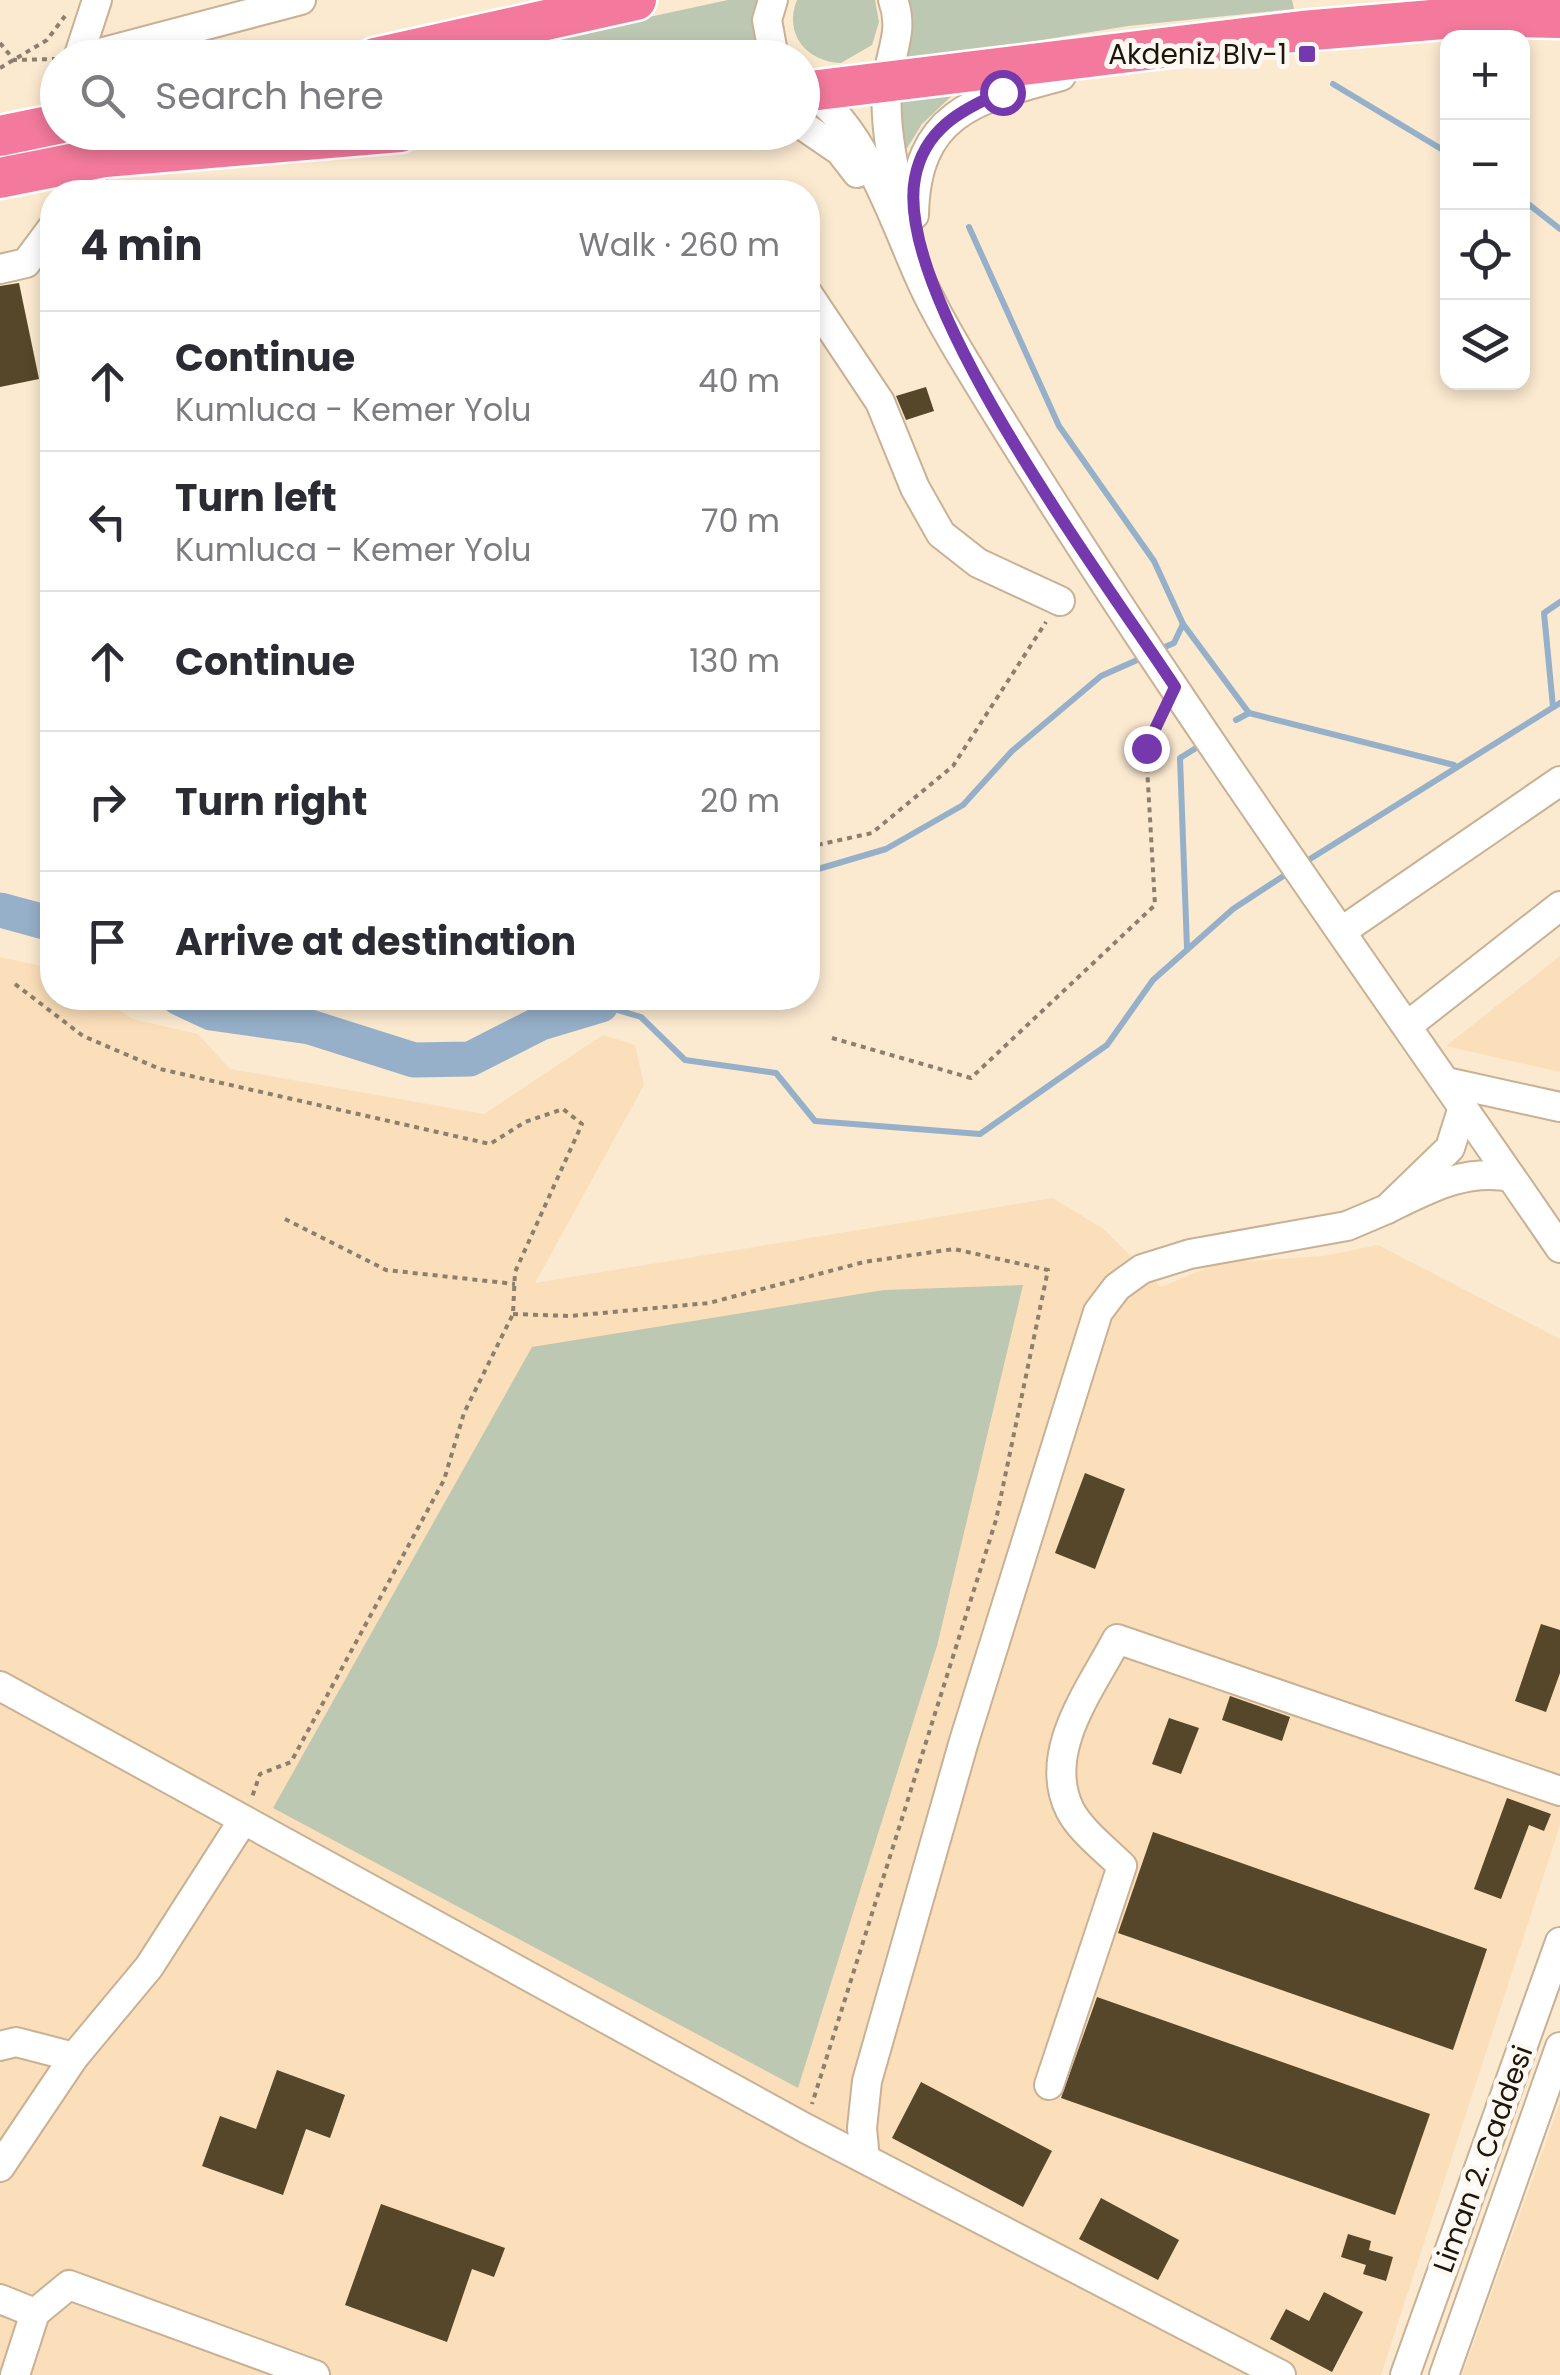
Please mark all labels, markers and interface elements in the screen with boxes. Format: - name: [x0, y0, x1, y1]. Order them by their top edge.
- map controls: [1440, 30, 1530, 390]
- button: +: [1440, 30, 1530, 120]
- place label: Akdeniz Blv-1: [1108, 35, 1287, 74]
- search box: [40, 40, 820, 150]
- marker: Akdeniz Blv-1: [1296, 43, 1318, 65]
- icon: search: [75, 68, 130, 123]
- text: Search here: [155, 69, 384, 122]
- route start: [980, 70, 1026, 116]
- button: −: [1440, 120, 1530, 210]
- button: locate: [1440, 210, 1530, 300]
- text: 4 min: [80, 216, 203, 275]
- text: Walk · 260 m: [579, 222, 780, 267]
- button: layers: [1440, 300, 1530, 390]
- text: Continue: [175, 331, 355, 384]
- icon: ahead: [80, 354, 135, 409]
- text: 40 m: [698, 358, 780, 403]
- text: Kumluca - Kemer Yolu: [175, 387, 532, 432]
- text: Turn left: [175, 471, 337, 524]
- icon: left: [80, 494, 135, 549]
- text: 70 m: [701, 498, 780, 543]
- text: Kumluca - Kemer Yolu: [175, 527, 532, 572]
- icon: ahead: [80, 634, 135, 689]
- text: Continue: [175, 635, 355, 688]
- text: 130 m: [689, 638, 780, 683]
- route end: [1124, 726, 1170, 772]
- icon: right: [80, 774, 135, 829]
- text: Turn right: [175, 775, 367, 828]
- text: 20 m: [700, 778, 780, 823]
- icon: arrive: [80, 914, 135, 969]
- text: Arrive at destination: [175, 915, 576, 968]
- street label: Liman 2. Caddesi: [1424, 2040, 1542, 2278]

